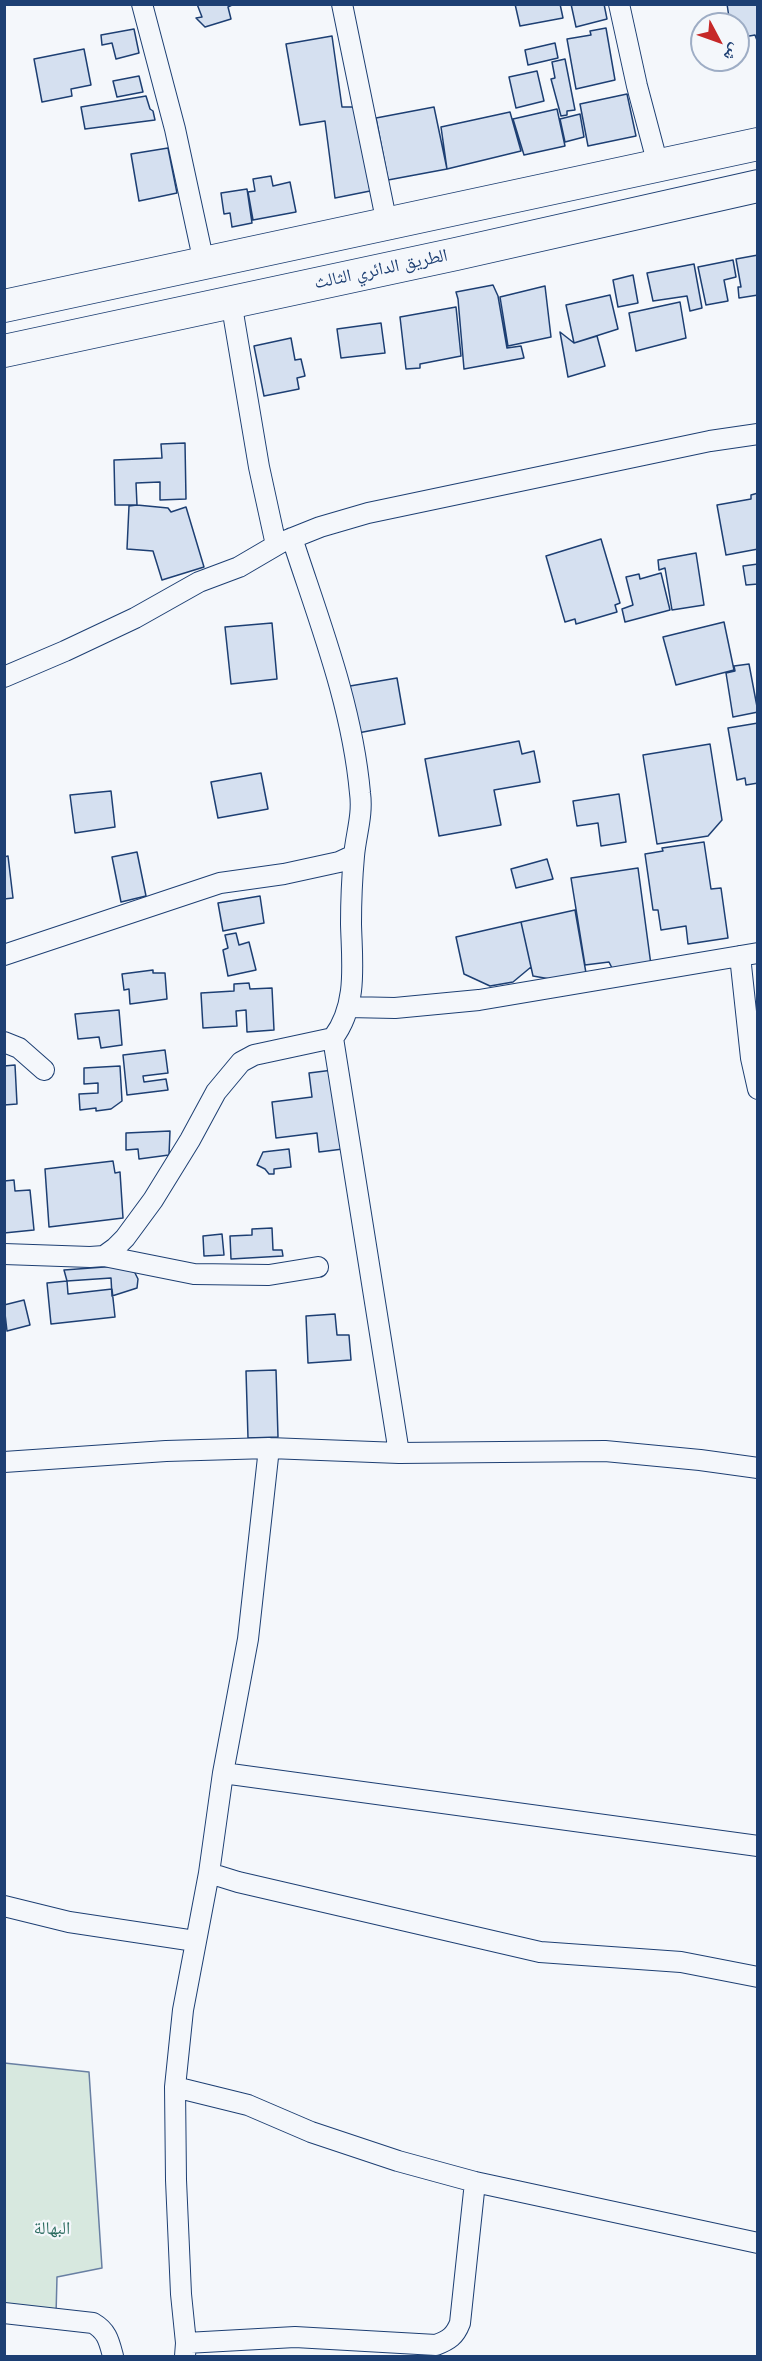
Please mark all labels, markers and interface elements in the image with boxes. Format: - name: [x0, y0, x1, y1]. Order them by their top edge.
- north arrow: [690, 12, 750, 72]
- text: ش: [718, 39, 747, 67]
- street label: الطريق الدائري الثالث: [312, 245, 450, 295]
- park label: البهالة: [34, 2218, 70, 2240]

